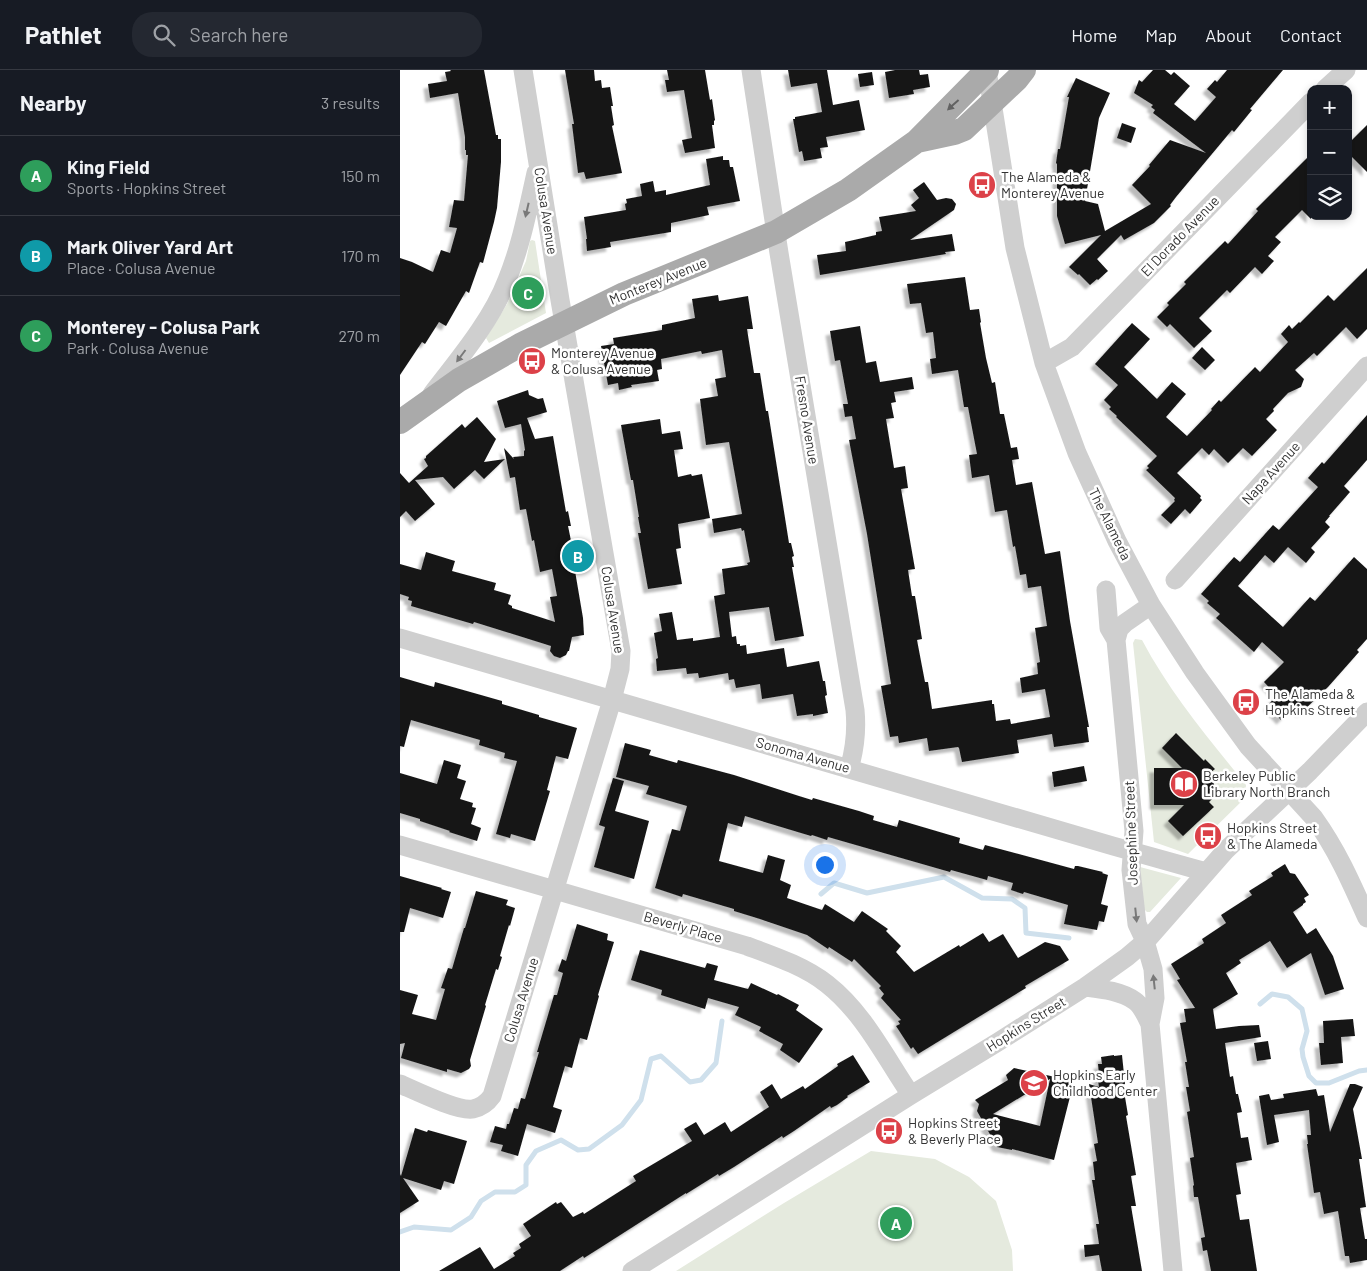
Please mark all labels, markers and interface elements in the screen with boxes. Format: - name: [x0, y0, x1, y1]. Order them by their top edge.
- search box: [132, 12, 482, 57]
- text: Pathlet: [25, 20, 102, 49]
- icon: search: [150, 21, 178, 49]
- text: Search here: [190, 23, 288, 46]
- text: Home: [1071, 24, 1117, 46]
- text: Map: [1145, 24, 1177, 46]
- text: About: [1205, 24, 1252, 46]
- text: Contact: [1280, 24, 1342, 46]
- map controls: [1307, 85, 1352, 220]
- button: +: [1307, 85, 1352, 130]
- text: Nearby: [20, 90, 86, 115]
- text: 3 results: [321, 93, 380, 112]
- one-way arrow: [947, 99, 959, 111]
- button: −: [1307, 130, 1352, 175]
- text: King Field: [67, 155, 150, 178]
- text: A: [31, 166, 41, 185]
- text: 150 m: [341, 166, 380, 185]
- street label: Colusa Avenue: [531, 166, 562, 256]
- place label: The Alameda & Monterey Avenue: [1001, 168, 1105, 201]
- bus stop icon: The Alameda & Monterey Avenue: [967, 170, 997, 200]
- button: layers: [1307, 175, 1352, 220]
- text: Sports · Hopkins Street: [67, 178, 226, 197]
- street label: El Dorado Avenue: [1137, 192, 1222, 280]
- one-way arrow: [523, 203, 531, 218]
- text: Mark Oliver Yard Art: [67, 235, 233, 258]
- text: B: [31, 246, 41, 265]
- text: 170 m: [341, 246, 380, 265]
- street label: Monterey Avenue: [607, 253, 709, 308]
- text: Place · Colusa Avenue: [67, 258, 215, 277]
- pin: C: [512, 274, 544, 312]
- text: Monterey - Colusa Park: [67, 315, 260, 338]
- text: C: [31, 326, 41, 345]
- text: 270 m: [338, 326, 380, 345]
- text: Park · Colusa Avenue: [67, 338, 209, 357]
- place label: Monterey Avenue & Colusa Avenue: [551, 344, 655, 377]
- bus stop icon: Monterey Avenue & Colusa Avenue: [517, 346, 547, 376]
- one-way arrow: [455, 349, 466, 362]
- street label: Fresno Avenue: [792, 375, 823, 465]
- street label: Napa Avenue: [1238, 438, 1303, 508]
- street label: The Alameda: [1086, 485, 1135, 563]
- pin: B: [562, 537, 594, 575]
- street label: Colusa Avenue: [598, 565, 629, 655]
- place label: The Alameda & Hopkins Street: [1265, 685, 1355, 718]
- bus stop icon: The Alameda & Hopkins Street: [1231, 687, 1261, 717]
- street label: Sonoma Avenue: [754, 733, 852, 776]
- place label: Berkeley Public Library North Branch: [1203, 767, 1330, 800]
- library icon: Berkeley Public Library North Branch: [1169, 769, 1199, 799]
- street label: Josephine Street: [1120, 780, 1141, 886]
- place label: Hopkins Street & The Alameda: [1227, 819, 1317, 852]
- bus stop icon: Hopkins Street & The Alameda: [1193, 821, 1223, 851]
- your location: [812, 852, 838, 878]
- street label: Beverly Place: [642, 907, 724, 946]
- one-way arrow: [1132, 907, 1140, 923]
- street label: Colusa Avenue: [500, 955, 542, 1044]
- one-way arrow: [1150, 974, 1158, 990]
- street label: Hopkins Street: [983, 992, 1069, 1055]
- place label: Hopkins Early Childhood Center: [1053, 1066, 1158, 1099]
- school or university icon: Hopkins Early Childhood Center: [1019, 1068, 1049, 1098]
- place label: Hopkins Street & Beverly Place: [908, 1114, 1001, 1147]
- bus stop icon: Hopkins Street & Beverly Place: [874, 1116, 904, 1146]
- pin: A: [880, 1204, 912, 1242]

